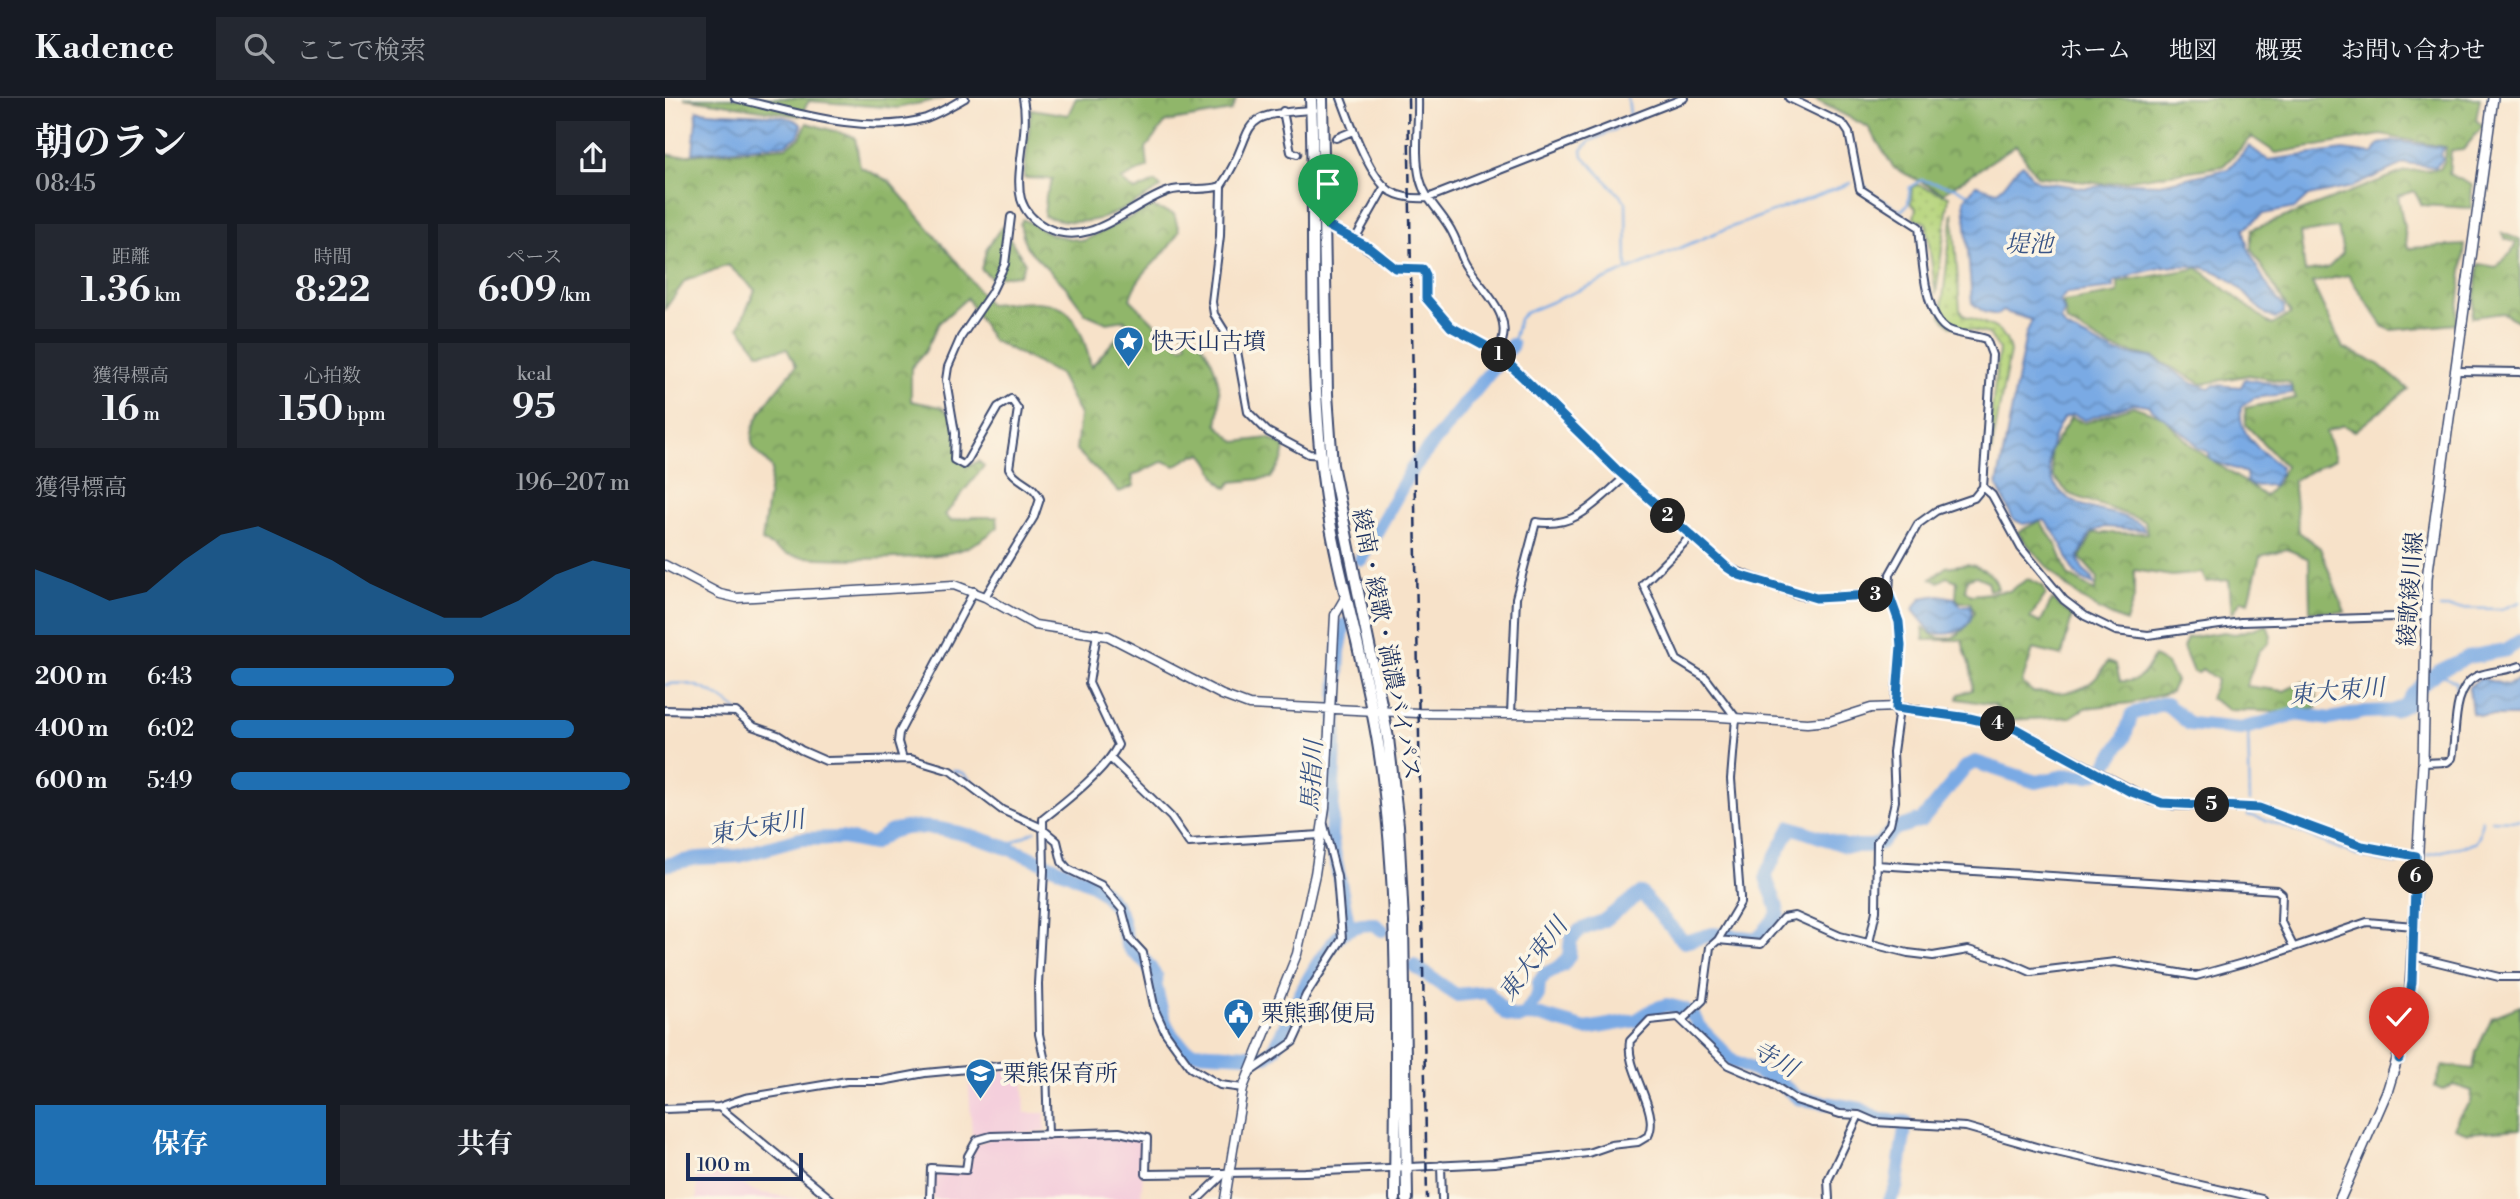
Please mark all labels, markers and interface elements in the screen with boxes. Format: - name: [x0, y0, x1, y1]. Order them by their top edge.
- search box: [216, 17, 706, 80]
- text: Kadence: [35, 28, 174, 69]
- icon: search: [240, 29, 278, 67]
- text: ここで検索: [296, 35, 426, 67]
- text: ホーム: [2059, 36, 2131, 66]
- text: 地図: [2169, 36, 2217, 66]
- text: 概要: [2255, 36, 2303, 66]
- text: お問い合わせ: [2341, 36, 2485, 66]
- text: 朝のラン: [35, 120, 187, 167]
- button: share: [556, 121, 630, 195]
- pin: [1298, 154, 1358, 226]
- icon: arrive: [1309, 165, 1347, 203]
- text: 08:45: [35, 170, 96, 198]
- water label: 堤池: [2005, 230, 2056, 260]
- text: 距離: [112, 245, 150, 269]
- text: 時間: [313, 245, 352, 269]
- text: ペース: [506, 245, 562, 269]
- text: 1.36: [81, 269, 150, 312]
- text: 8:22: [295, 269, 370, 312]
- text: 6:09: [478, 269, 557, 312]
- text: km: [150, 283, 181, 307]
- text: /km: [557, 283, 591, 307]
- place icon: 快天山古墳: [1111, 324, 1145, 368]
- place label: 快天山古墳: [1151, 328, 1266, 356]
- pin: 1: [1481, 338, 1517, 372]
- text: 1: [1494, 342, 1503, 366]
- text: kcal: [517, 362, 551, 386]
- text: 獲得標高: [93, 364, 169, 388]
- text: 心拍数: [304, 364, 361, 388]
- text: 95: [512, 386, 556, 429]
- text: 16: [102, 388, 139, 431]
- text: 150: [279, 388, 343, 431]
- text: m: [139, 402, 160, 426]
- text: bpm: [343, 402, 386, 426]
- text: 196–207 m: [516, 469, 630, 497]
- text: 獲得標高: [35, 474, 127, 502]
- pin: 2: [1651, 498, 1685, 534]
- text: 2: [1662, 503, 1673, 527]
- street label: 綾南・綾歌・満濃バイパス: [1346, 506, 1426, 782]
- street label: 綾歌綾川線: [2393, 531, 2429, 647]
- pin: 3: [1859, 578, 1893, 612]
- text: 3: [1870, 582, 1881, 606]
- text: 200 m: [35, 663, 107, 691]
- text: 6:43: [147, 663, 193, 691]
- water label: 東大束川: [2288, 673, 2389, 711]
- pin: 4: [1981, 706, 2015, 742]
- text: 4: [1991, 711, 2004, 735]
- text: 400 m: [35, 715, 108, 743]
- text: 6:02: [147, 715, 194, 743]
- water label: 馬指川: [1296, 736, 1330, 813]
- text: 600 m: [35, 767, 108, 795]
- text: 5:49: [147, 767, 193, 795]
- pin: 5: [2195, 788, 2229, 822]
- text: 5: [2206, 792, 2217, 816]
- water label: 東大束川: [707, 804, 810, 851]
- pin: 6: [2399, 860, 2433, 894]
- text: 6: [2410, 864, 2421, 888]
- water label: 東大束川: [1493, 910, 1576, 1007]
- pin: [2369, 987, 2429, 1059]
- public building icon: 栗熊郵便局: [1221, 996, 1255, 1040]
- icon: check: [2380, 998, 2418, 1036]
- place label: 栗熊郵便局: [1261, 1000, 1376, 1028]
- water label: 寺川: [1746, 1035, 1805, 1086]
- school or university icon: 栗熊保育所: [963, 1056, 997, 1100]
- place label: 栗熊保育所: [1003, 1060, 1118, 1088]
- button: 保存: [35, 1105, 326, 1185]
- button: 共有: [340, 1105, 630, 1185]
- scale bar: [686, 1150, 803, 1182]
- text: 100 m: [697, 1153, 750, 1177]

